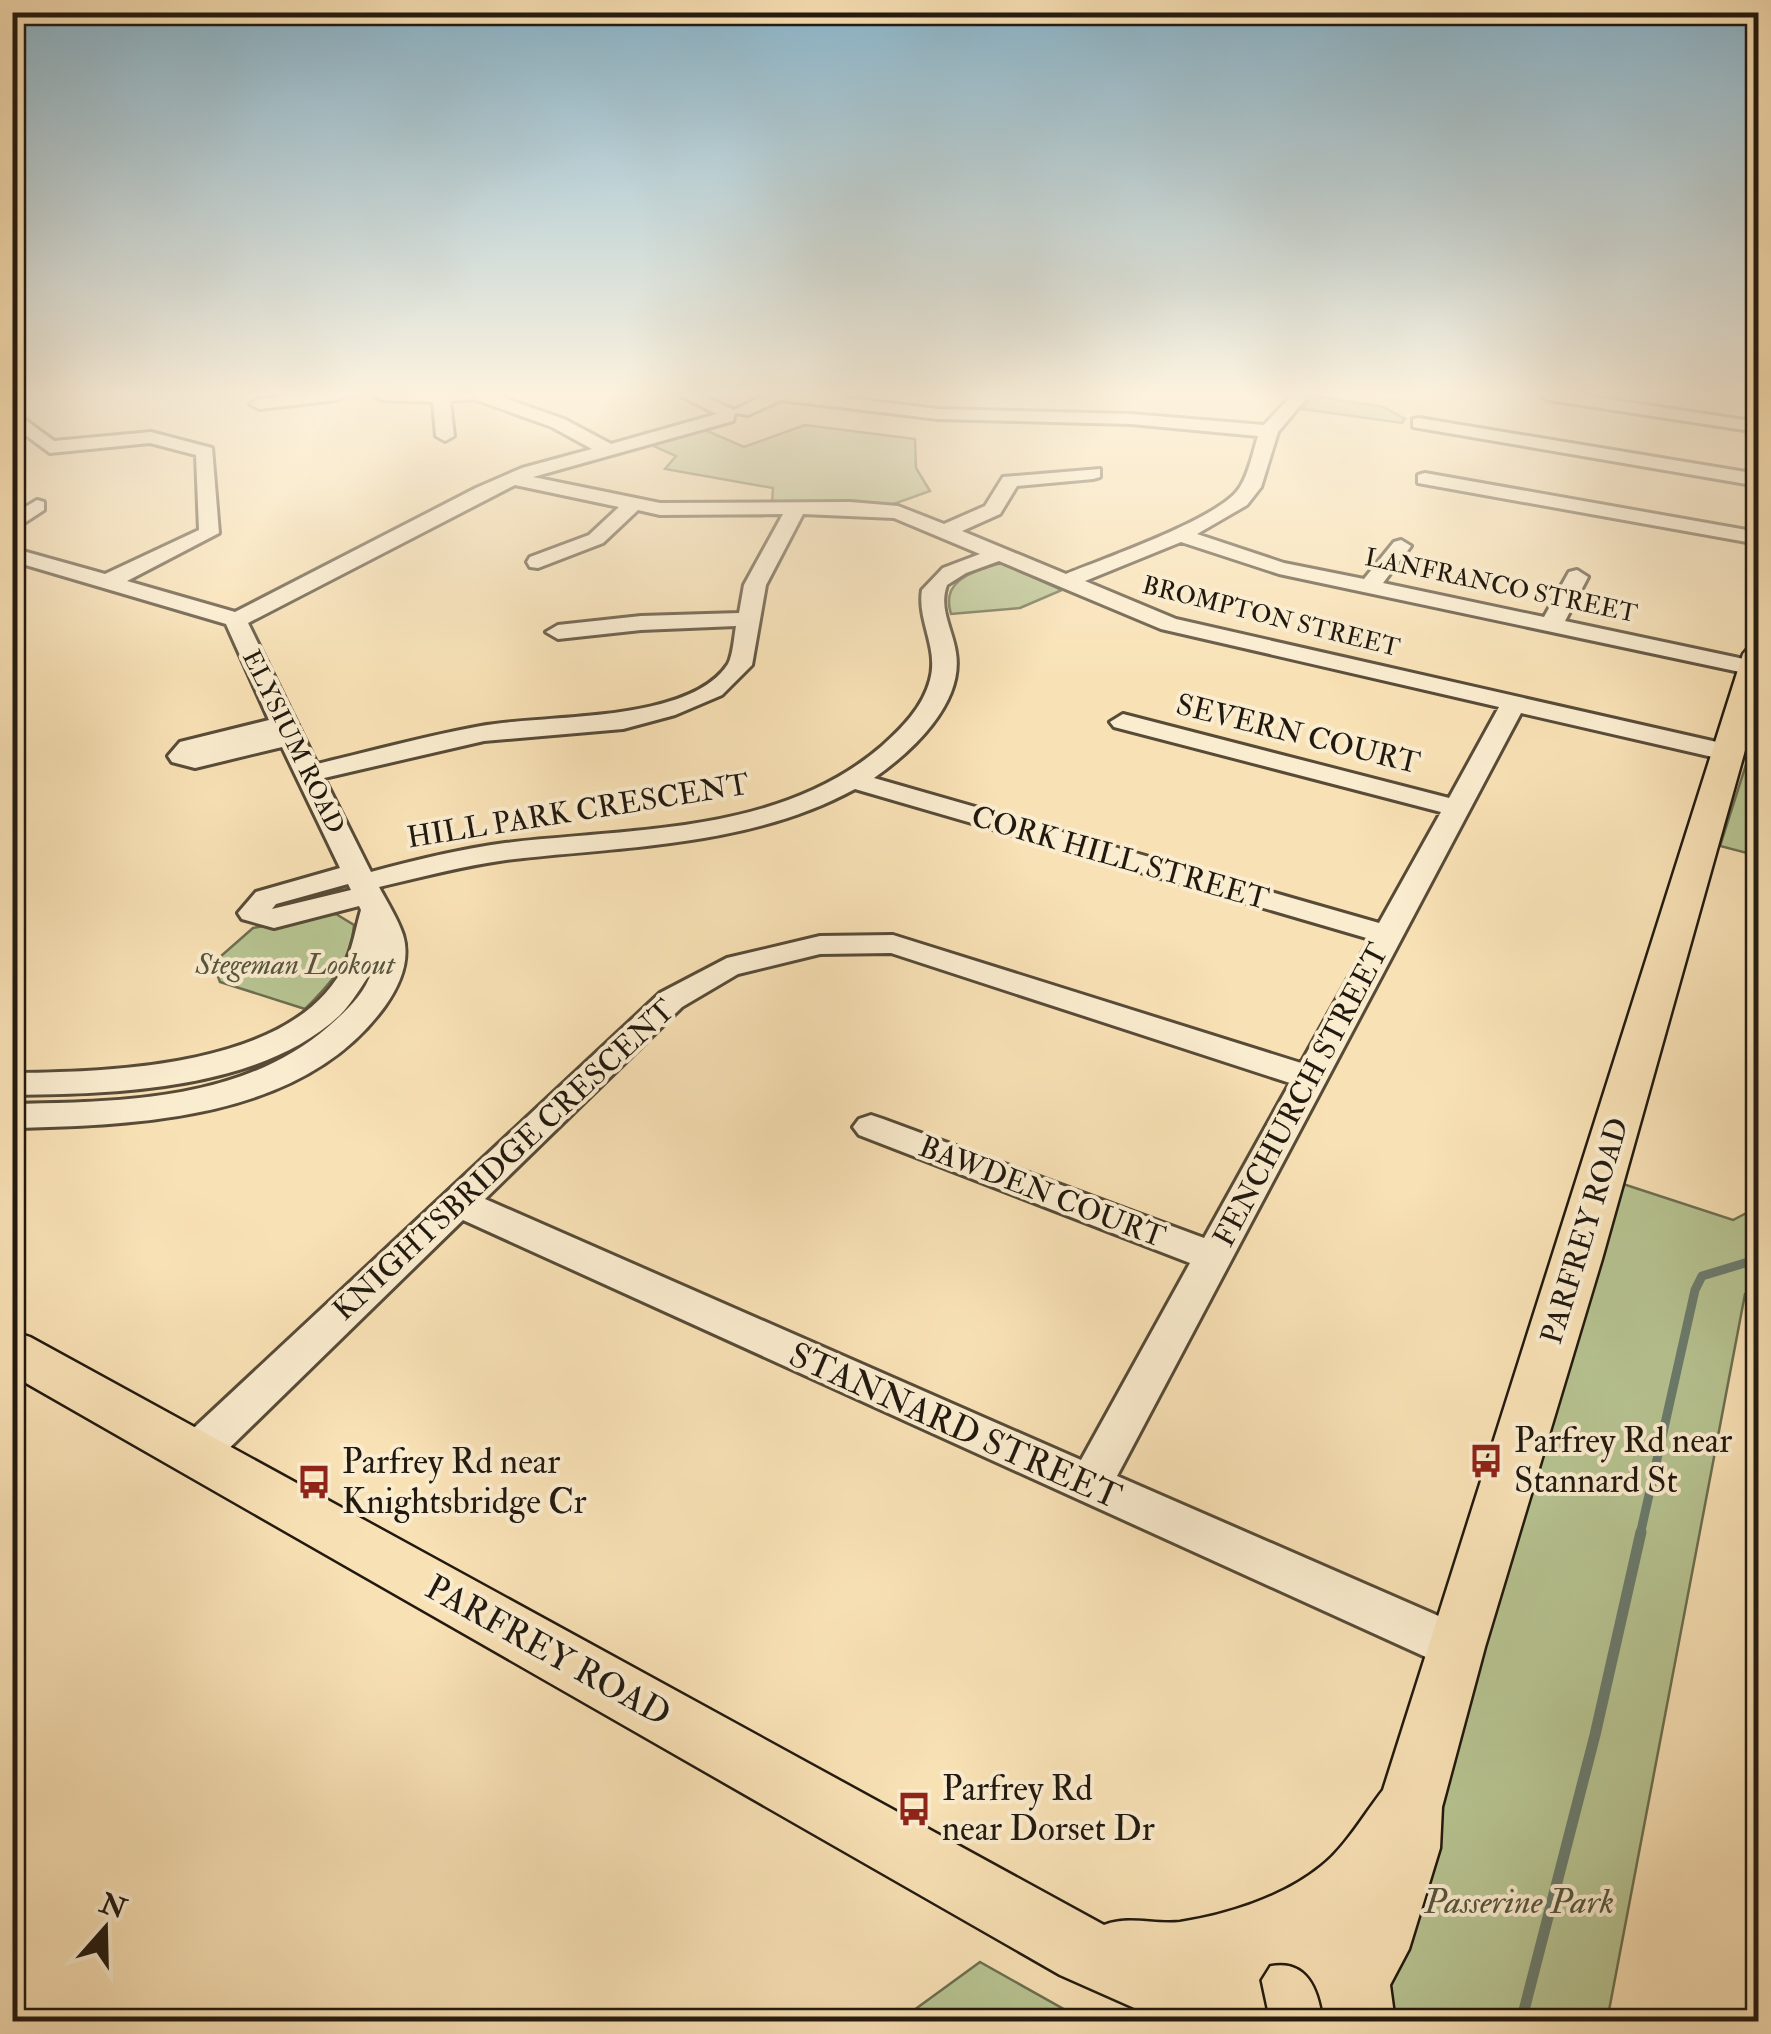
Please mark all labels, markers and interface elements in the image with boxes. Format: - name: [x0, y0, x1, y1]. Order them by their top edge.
- street label: LANFRANCO STREET: [1362, 542, 1640, 630]
- street label: BROMPTON STREET: [1139, 570, 1403, 664]
- street label: ELYSIUM ROAD: [235, 645, 351, 839]
- street label: SEVERN COURT: [1172, 686, 1424, 782]
- street label: HILL PARK CRESCENT: [404, 766, 752, 856]
- street label: CORK HILL STREET: [967, 798, 1273, 918]
- street label: FENCHURCH STREET: [1205, 937, 1397, 1253]
- park label: Stegeman Lookout: [194, 946, 396, 983]
- street label: KNIGHTSBRIDGE CRESCENT: [325, 992, 683, 1328]
- street label: PARFREY ROAD: [1533, 1114, 1637, 1348]
- street label: BAWDEN COURT: [914, 1128, 1170, 1256]
- street label: STANNARD STREET: [782, 1333, 1128, 1519]
- place label: Parfrey Rd near Stannard St: [1514, 1419, 1732, 1503]
- place label: Parfrey Rd near Knightsbridge Cr: [342, 1440, 587, 1524]
- bus stop icon: Parfrey Rd near Stannard St: [1467, 1442, 1505, 1480]
- bus stop icon: Parfrey Rd near Knightsbridge Cr: [295, 1463, 333, 1501]
- street label: PARFREY ROAD: [418, 1565, 678, 1737]
- place label: Parfrey Rd near Dorset Dr: [942, 1767, 1155, 1851]
- bus stop icon: Parfrey Rd near Dorset Dr: [895, 1790, 933, 1828]
- north arrow: [55, 1879, 155, 1979]
- park label: Passerine Park: [1423, 1880, 1614, 1924]
- text: N: [94, 1886, 132, 1928]

